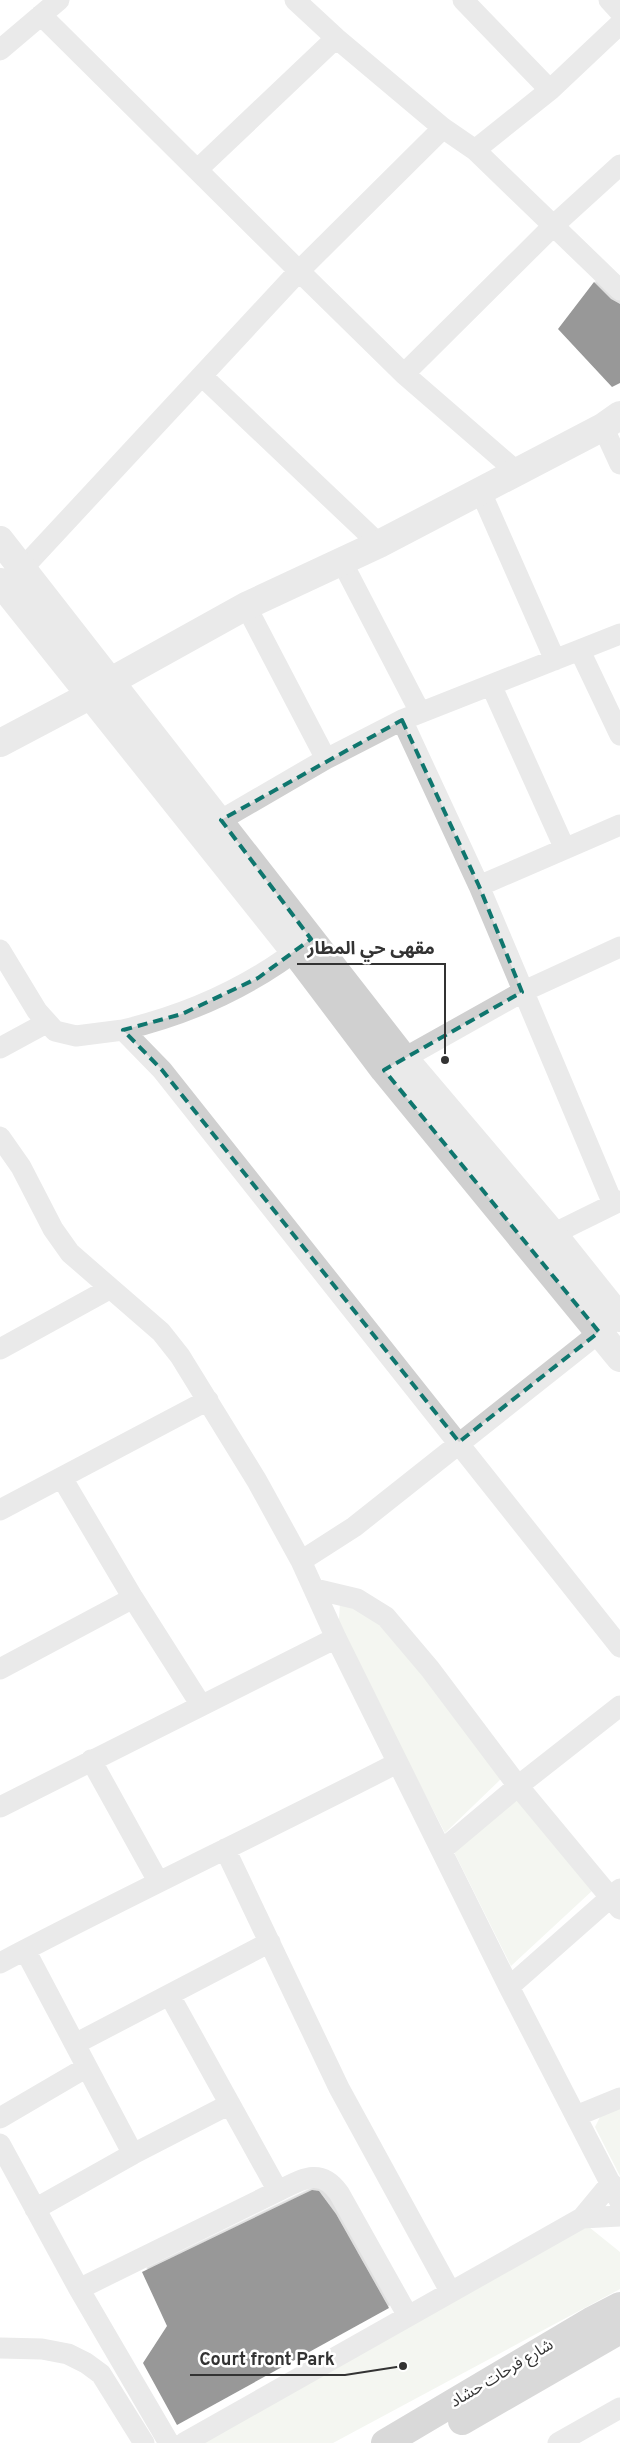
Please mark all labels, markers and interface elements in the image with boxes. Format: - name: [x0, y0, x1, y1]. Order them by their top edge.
- callout: مقهى حي المطار: [297, 931, 445, 964]
- text: مقهى حي المطار: [306, 938, 435, 962]
- street label: شارع فرحات حشاد: [447, 2335, 558, 2414]
- callout: Court front Park: [190, 2342, 345, 2375]
- text: Court front Park: [199, 2349, 335, 2372]

